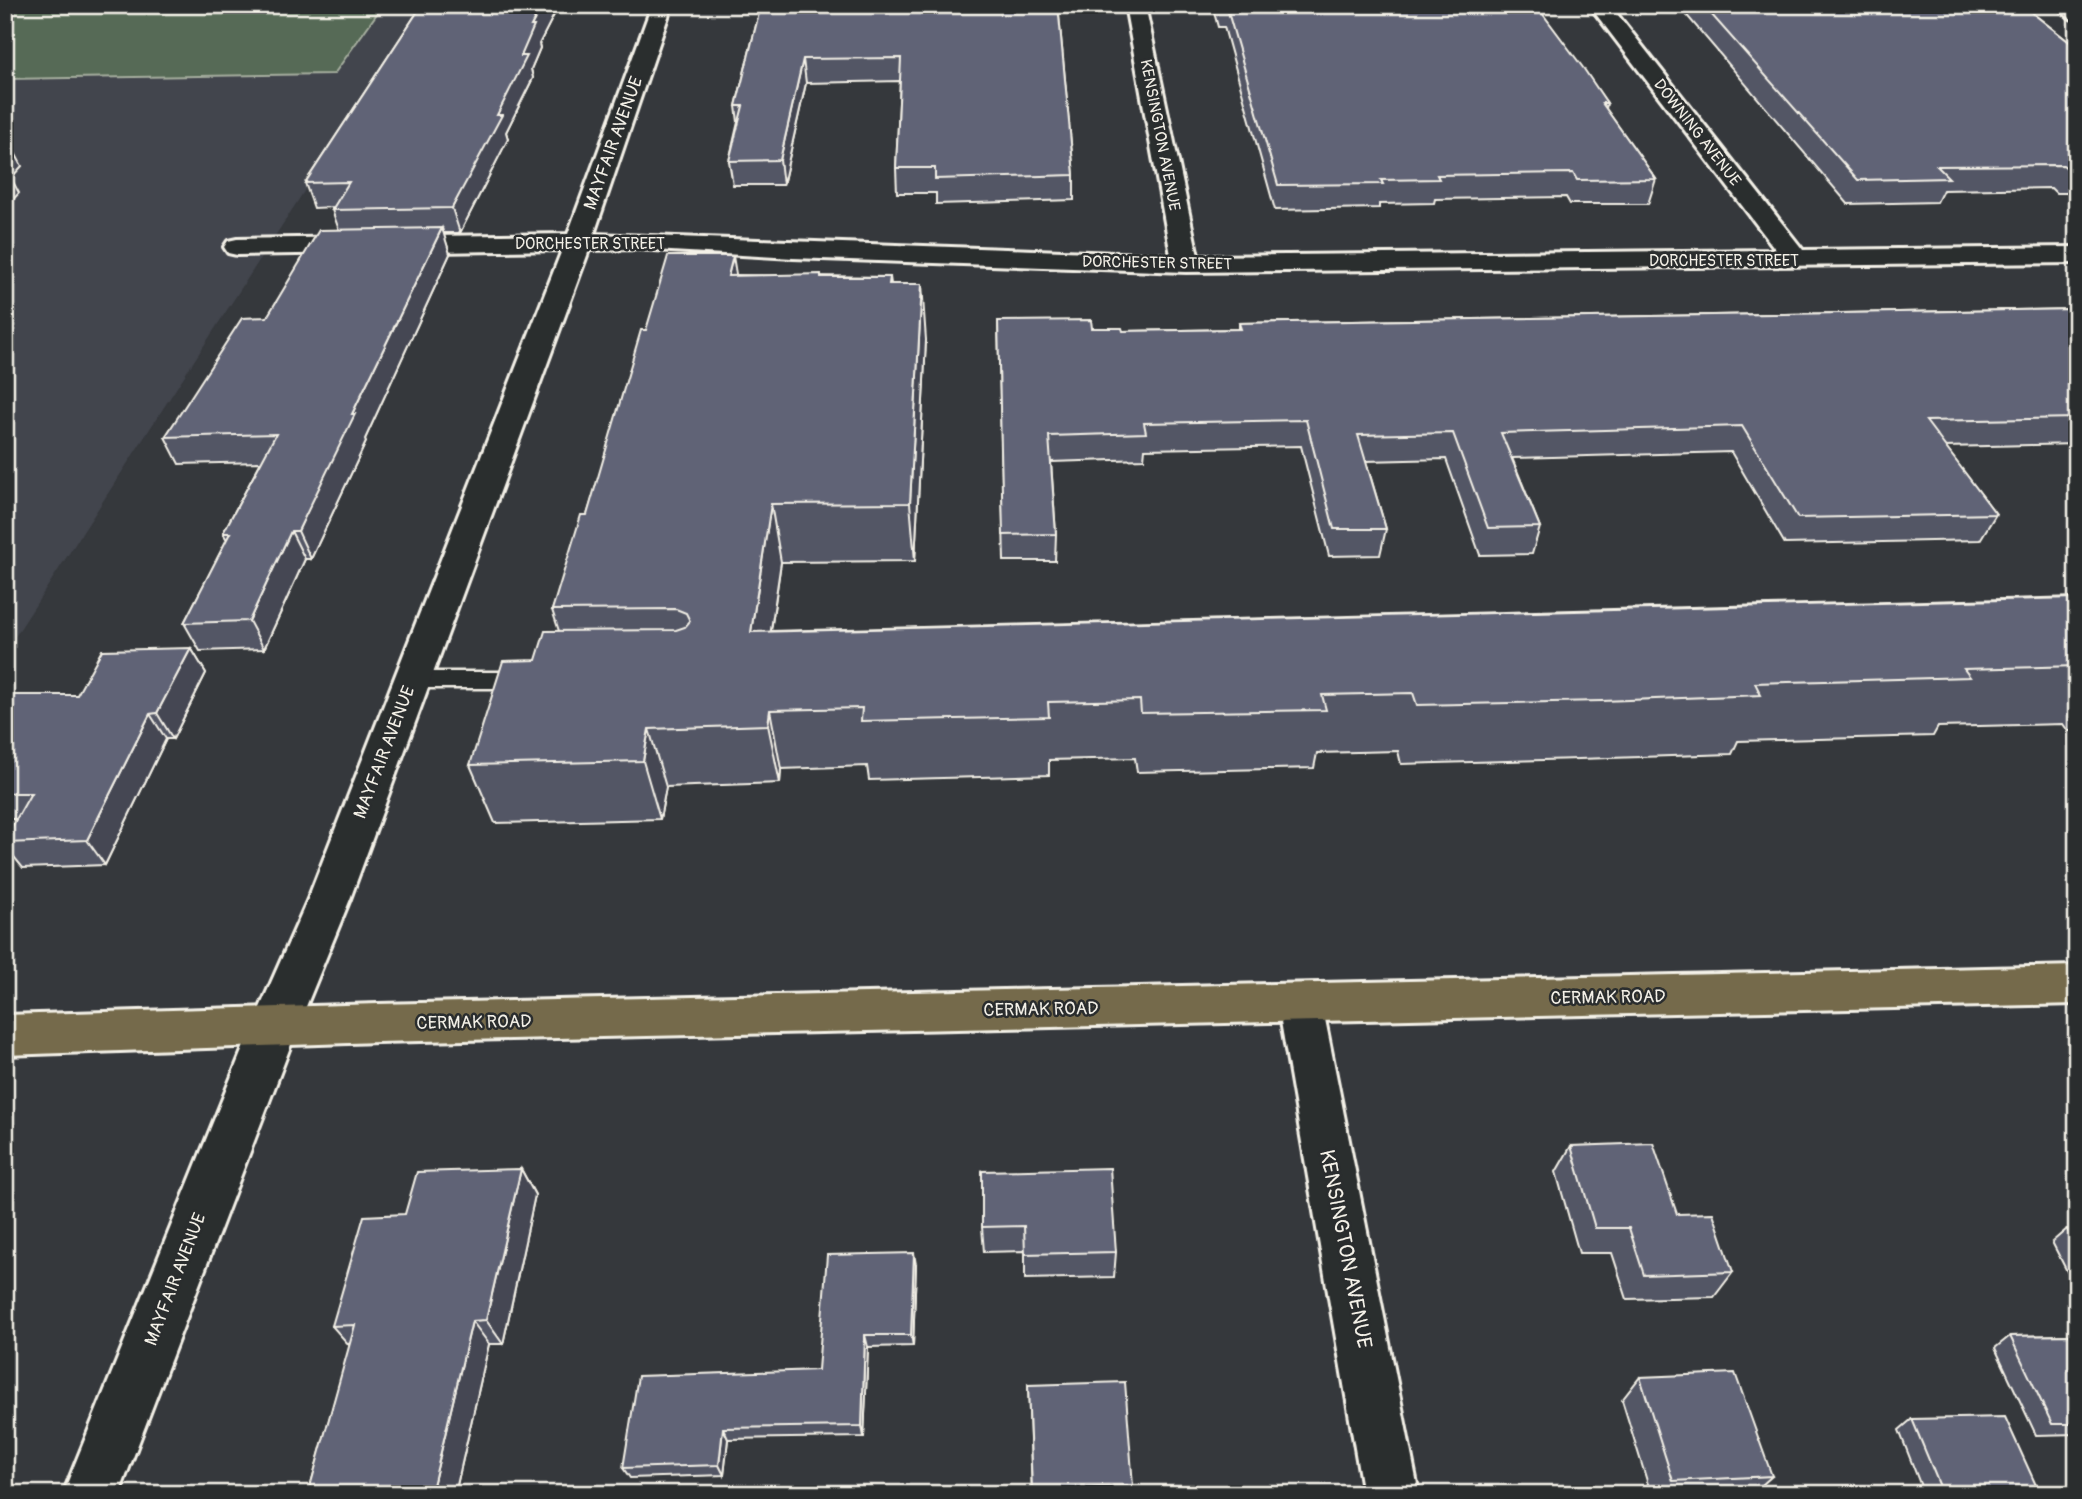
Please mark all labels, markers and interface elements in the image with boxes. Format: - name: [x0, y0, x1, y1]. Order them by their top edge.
- street label: KENSINGTON AVENUE: [1136, 58, 1185, 213]
- street label: MAYFAIR AVENUE: [579, 73, 648, 213]
- street label: DOWNING AVENUE: [1649, 75, 1745, 190]
- street label: DORCHESTER STREET: [515, 234, 665, 254]
- street label: DORCHESTER STREET: [1649, 251, 1799, 271]
- street label: DORCHESTER STREET: [1082, 252, 1232, 274]
- street label: MAYFAIR AVENUE: [349, 683, 420, 822]
- street label: CERMAK ROAD: [1550, 985, 1666, 1010]
- street label: CERMAK ROAD: [983, 997, 1099, 1022]
- street label: CERMAK ROAD: [416, 1010, 532, 1035]
- street label: KENSINGTON AVENUE: [1313, 1147, 1378, 1351]
- street label: MAYFAIR AVENUE: [140, 1210, 211, 1349]

